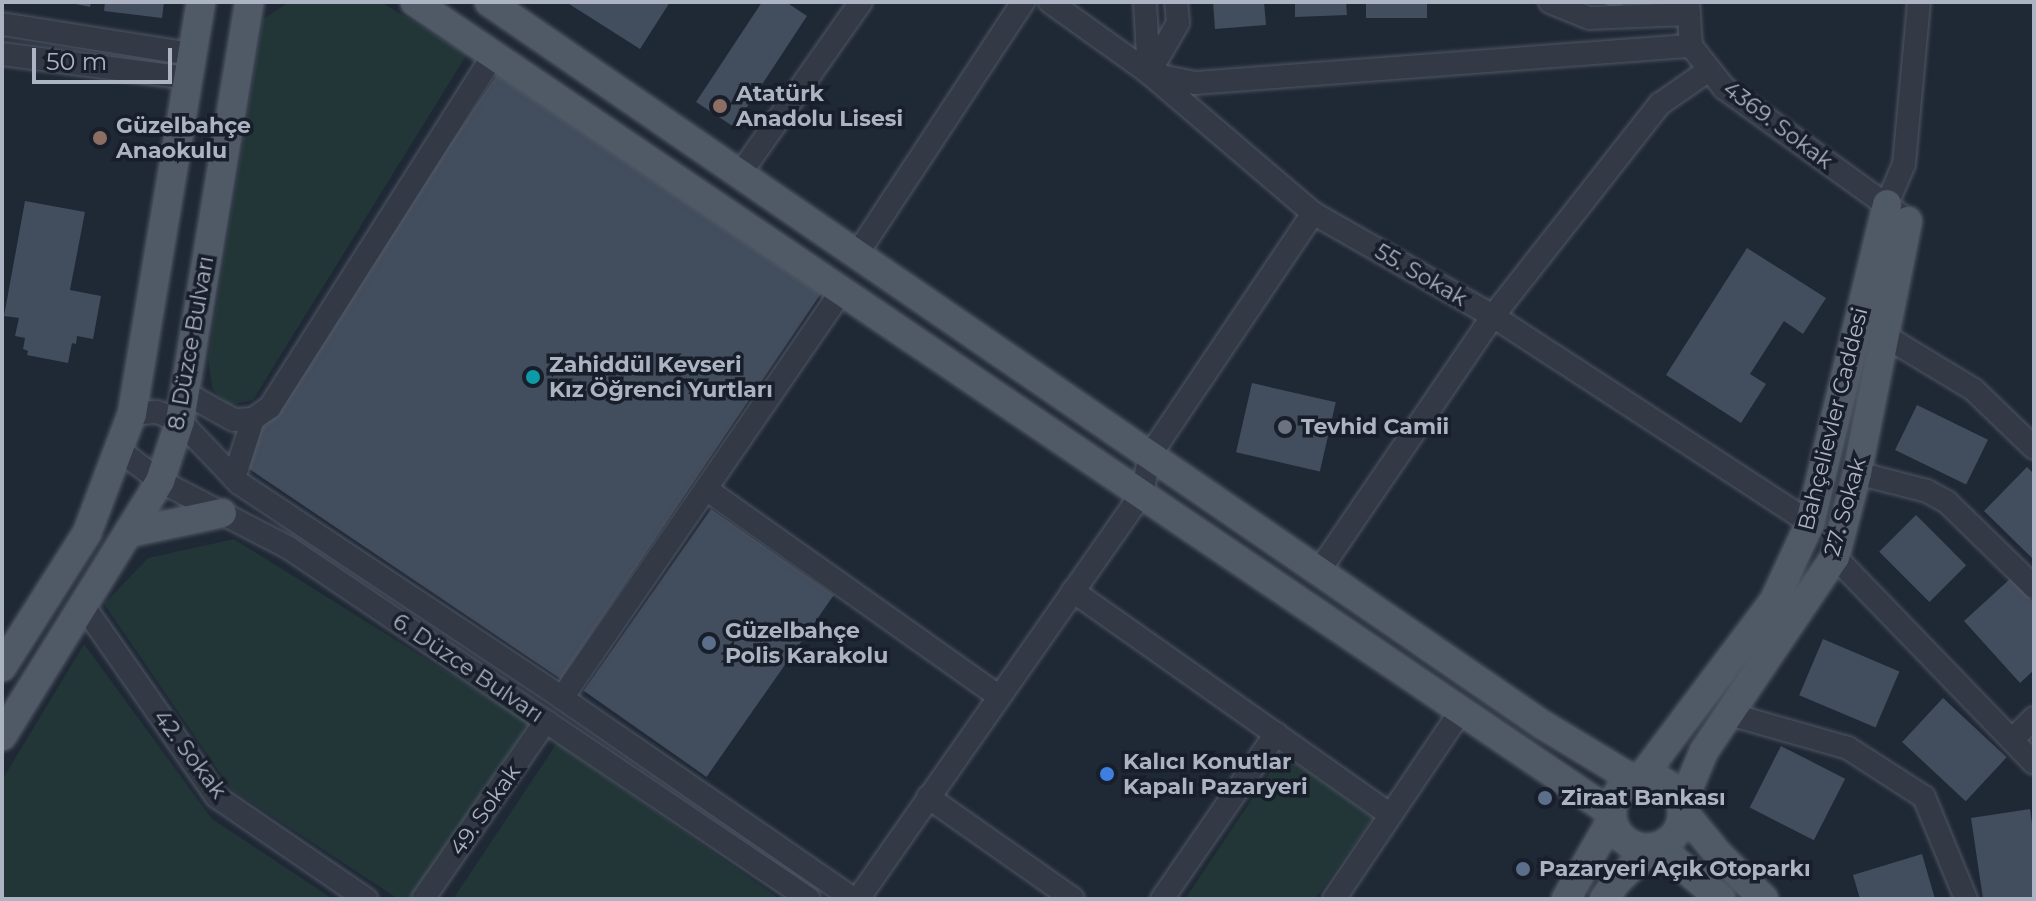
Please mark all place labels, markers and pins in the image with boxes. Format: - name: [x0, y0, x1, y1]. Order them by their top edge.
- place label: Atatürk Anadolu Lisesi: [736, 80, 903, 132]
- marker: Atatürk Anadolu Lisesi: [711, 97, 729, 115]
- place label: Güzelbahçe Anaokulu: [116, 112, 251, 164]
- marker: Güzelbahçe Anaokulu: [91, 129, 109, 147]
- place label: Zahiddül Kevseri Kız Öğrenci Yurtları: [549, 351, 773, 402]
- marker: Zahiddül Kevseri Kız Öğrenci Yurtları: [524, 368, 542, 386]
- place label: Tevhid Camii: [1301, 414, 1449, 440]
- marker: Tevhid Camii: [1276, 418, 1294, 436]
- place label: Güzelbahçe Polis Karakolu: [725, 617, 888, 668]
- marker: Güzelbahçe Polis Karakolu: [700, 634, 718, 652]
- place label: Kalıcı Konutlar Kapalı Pazaryeri: [1123, 748, 1308, 800]
- marker: Kalıcı Konutlar Kapalı Pazaryeri: [1098, 765, 1116, 783]
- place label: Ziraat Bankası: [1561, 785, 1726, 811]
- marker: Ziraat Bankası: [1536, 789, 1554, 807]
- place label: Pazaryeri Açık Otoparkı: [1539, 856, 1811, 882]
- marker: Pazaryeri Açık Otoparkı: [1514, 860, 1532, 878]

